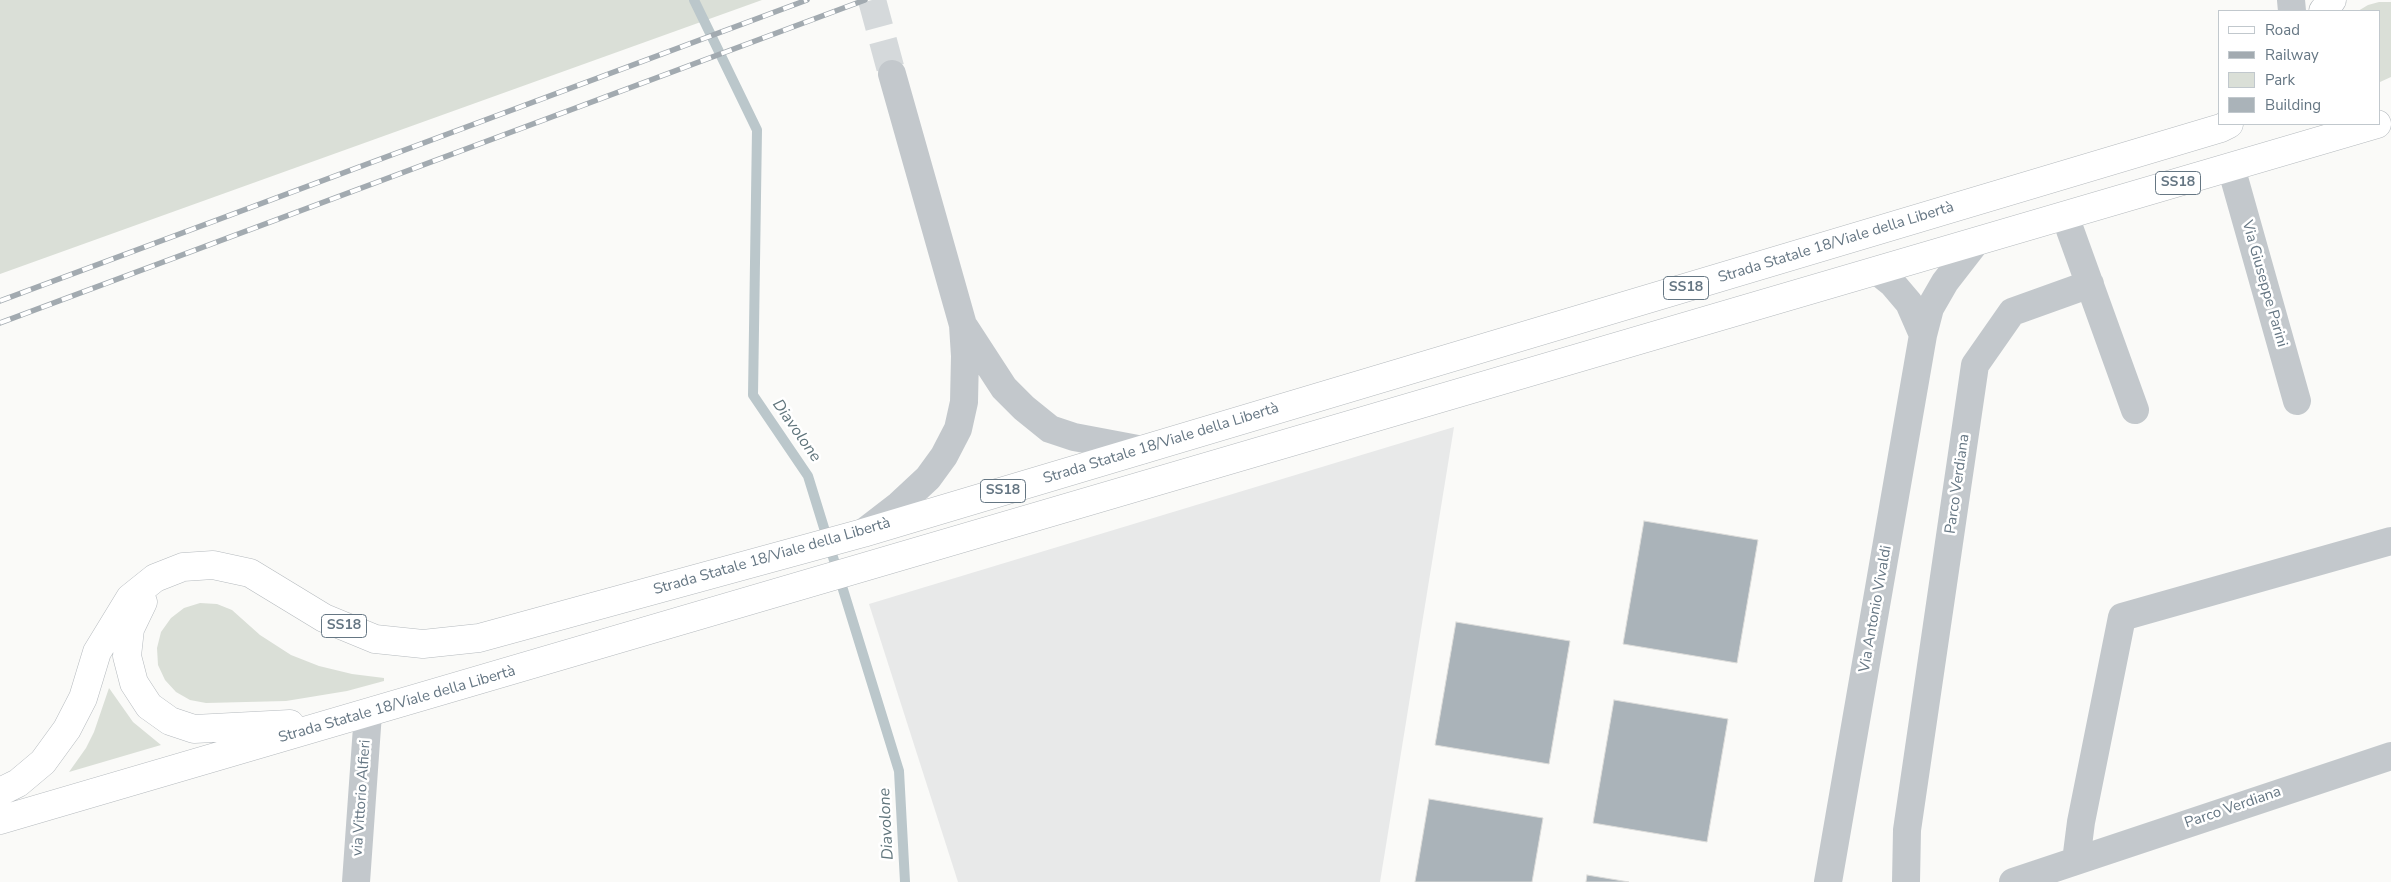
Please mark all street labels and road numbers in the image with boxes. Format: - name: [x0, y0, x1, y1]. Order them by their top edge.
- road number: SS18: [2156, 172, 2200, 194]
- street label: Strada Statale 18/Viale della Libertà: [1716, 198, 1956, 288]
- street label: Via Giuseppe Parini: [2237, 219, 2291, 349]
- road number: SS18: [1664, 276, 1708, 300]
- street label: Strada Statale 18/Viale della Libertà: [1041, 399, 1281, 489]
- street label: Parco Verdiana: [1942, 433, 1974, 535]
- road number: SS18: [980, 480, 1026, 502]
- street label: Strada Statale 18/Viale della Libertà: [651, 515, 893, 599]
- street label: Via Antonio Vivaldi: [1856, 544, 1896, 674]
- road number: SS18: [322, 614, 366, 638]
- street label: Strada Statale 18/Viale della Libertà: [276, 663, 518, 747]
- street label: via Vittorio Alfieri: [349, 739, 375, 857]
- street label: Parco Verdiana: [2182, 783, 2284, 833]

